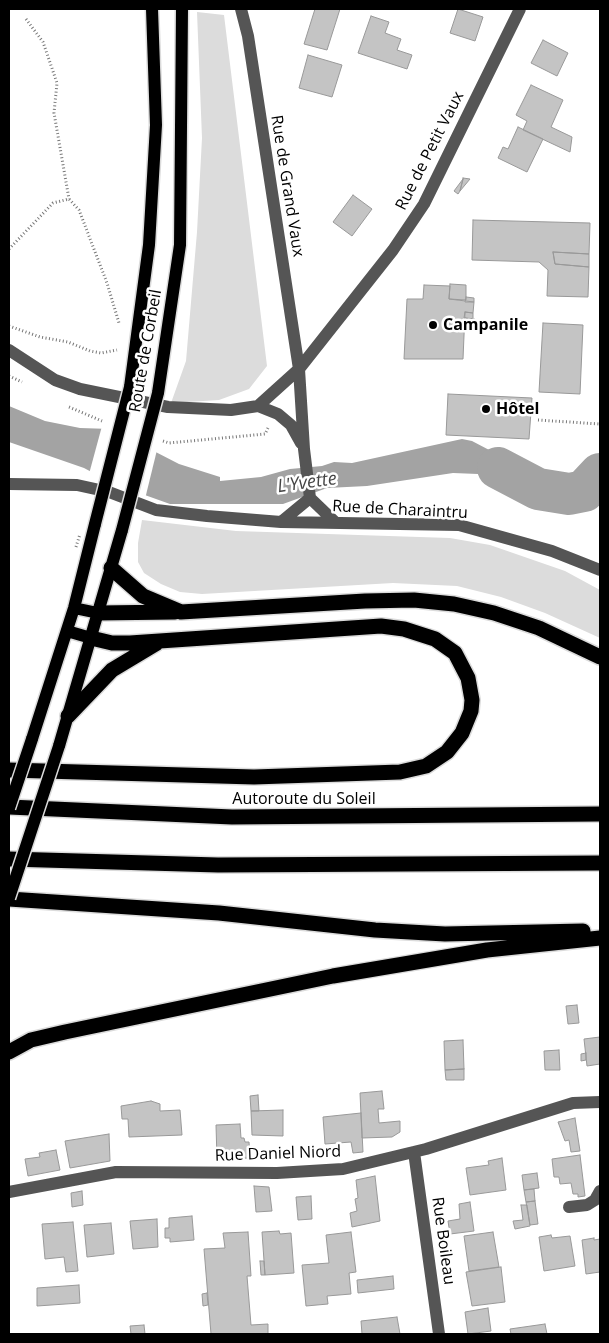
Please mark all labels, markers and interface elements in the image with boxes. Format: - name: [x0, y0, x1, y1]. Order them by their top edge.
- street label: Rue de Petit Vaux: [392, 88, 468, 214]
- street label: Rue de Grand Vaux: [266, 114, 308, 258]
- street label: Route de Corbeil: [126, 288, 166, 414]
- place label: Campanile: [443, 315, 528, 335]
- marker: Campanile: [427, 319, 439, 331]
- place label: Hôtel: [496, 399, 539, 419]
- marker: Hôtel: [480, 403, 492, 415]
- water label: L'Yvette: [276, 468, 338, 498]
- street label: Rue de Charaintru: [332, 497, 468, 523]
- street label: Autoroute du Soleil: [232, 789, 376, 809]
- street label: Rue Daniel Niord: [215, 1142, 341, 1166]
- street label: Rue Boileau: [427, 1196, 459, 1286]

